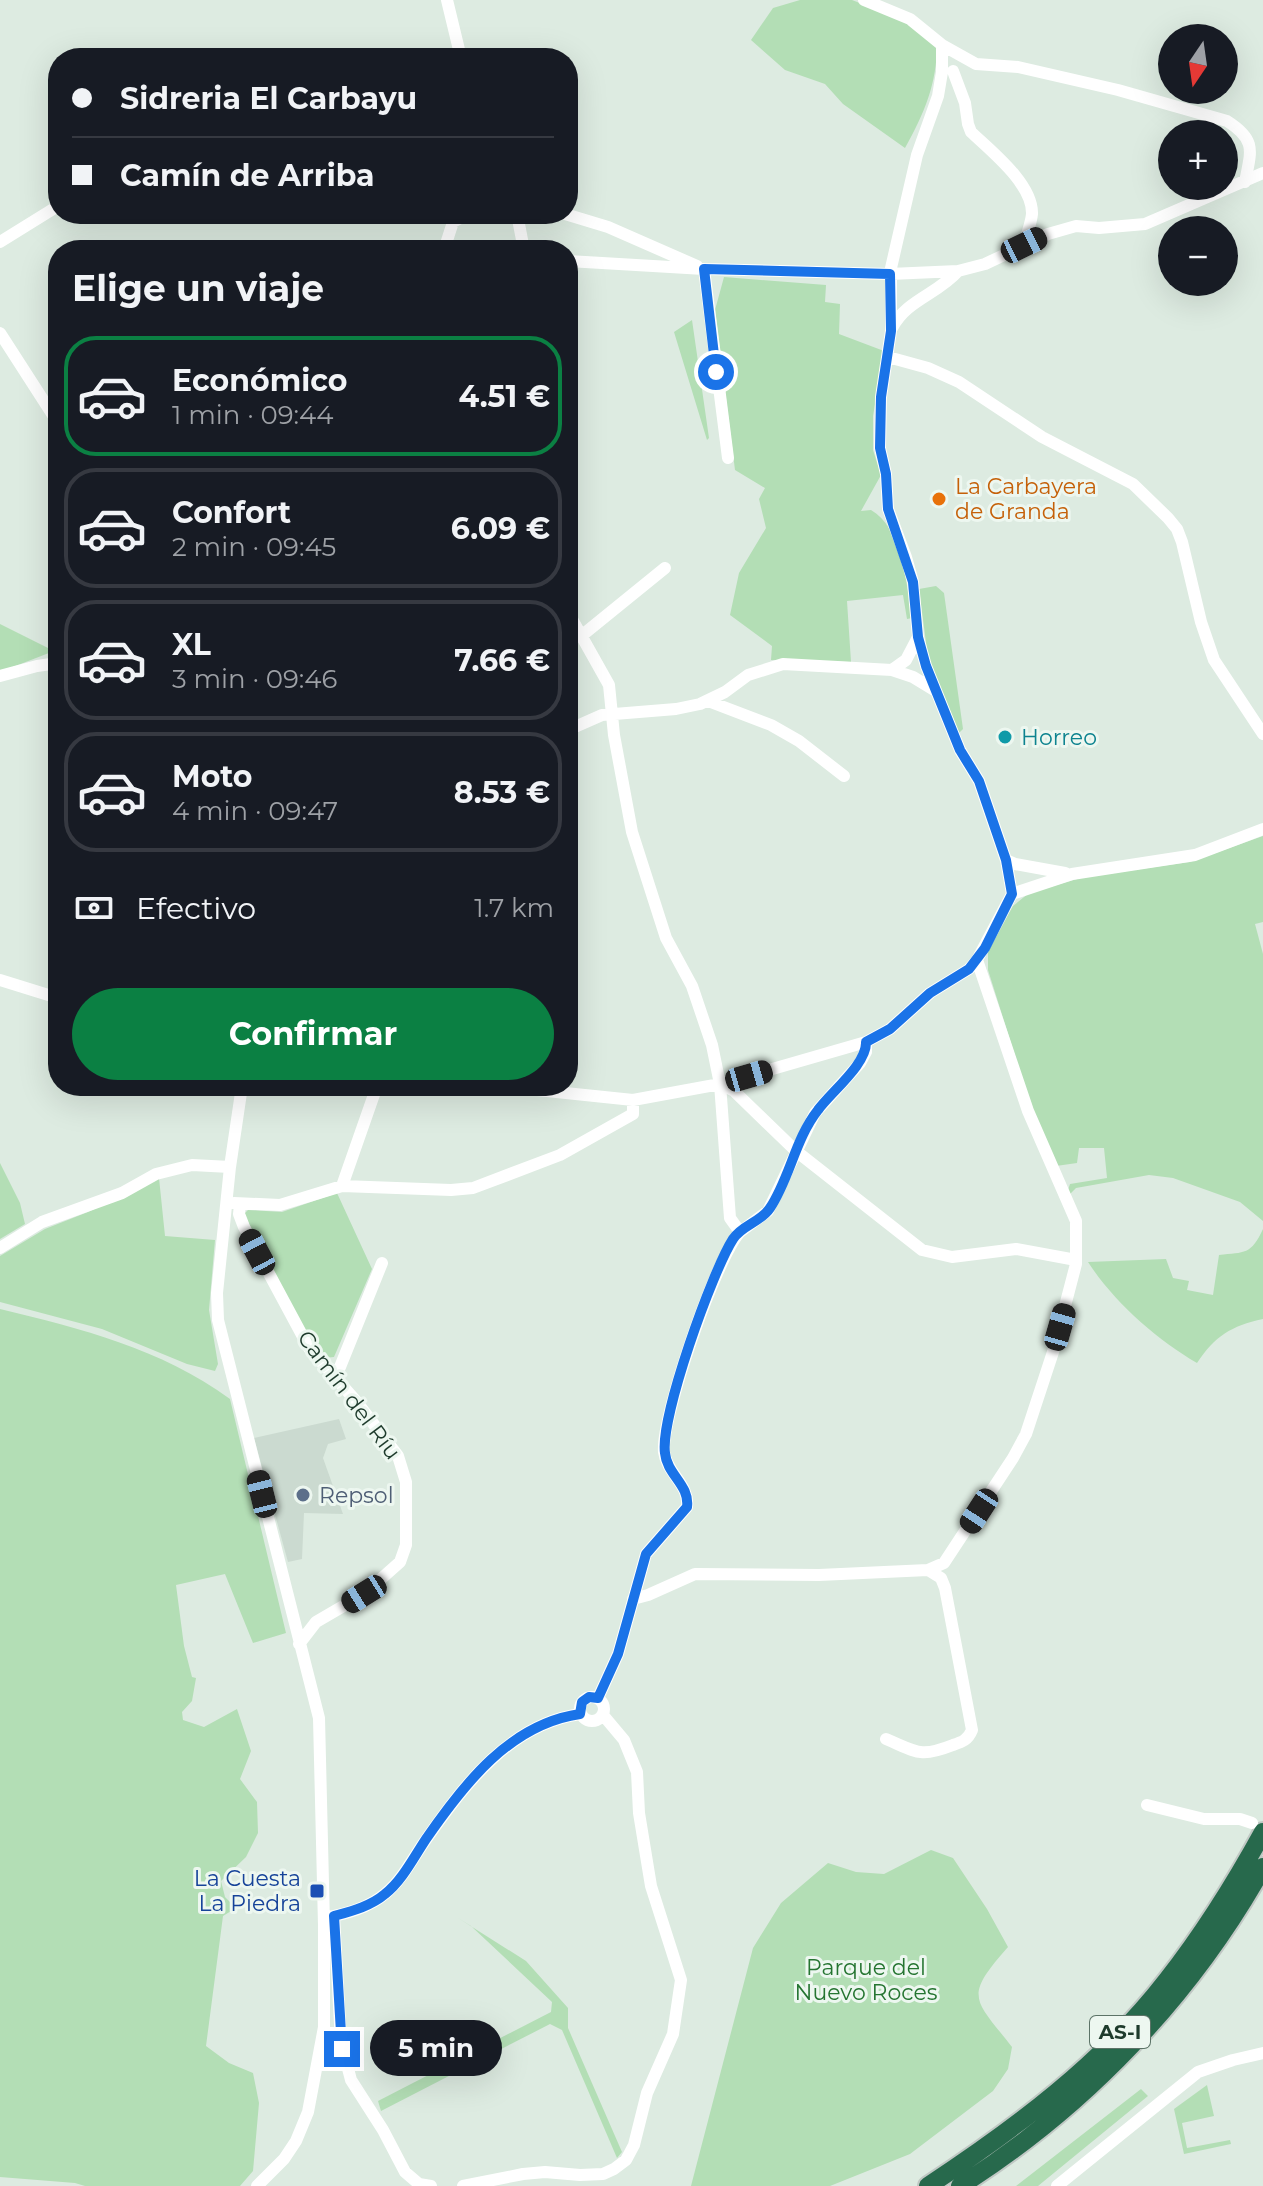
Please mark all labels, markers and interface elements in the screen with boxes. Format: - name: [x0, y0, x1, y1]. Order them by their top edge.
- north arrow: [1158, 24, 1238, 104]
- map controls: [1158, 24, 1238, 296]
- text: Sidreria El Carbayu: [120, 80, 417, 117]
- button: +: [1158, 120, 1238, 200]
- text: Camín de Arriba: [120, 157, 375, 194]
- button: −: [1158, 216, 1238, 296]
- car: [997, 224, 1051, 266]
- text: Elige un viaje: [72, 266, 324, 310]
- route start: [698, 354, 734, 390]
- icon: car: [76, 360, 148, 432]
- text: Económico: [172, 362, 347, 399]
- text: 4.51 €: [458, 378, 550, 415]
- text: 1 min · 09:44: [172, 399, 333, 431]
- place label: La Carbayera de Granda: [955, 473, 1097, 525]
- marker: La Carbayera de Granda: [930, 490, 948, 508]
- icon: car: [76, 492, 148, 564]
- text: Confort: [172, 494, 291, 531]
- text: 6.09 €: [451, 510, 550, 547]
- text: 2 min · 09:45: [172, 531, 336, 563]
- icon: car: [76, 624, 148, 696]
- text: XL: [172, 626, 211, 663]
- text: 7.66 €: [454, 642, 550, 679]
- text: 3 min · 09:46: [172, 663, 337, 695]
- place label: Horreo: [1021, 724, 1097, 751]
- marker: Horreo: [996, 728, 1014, 746]
- icon: car: [76, 756, 148, 828]
- text: Moto: [172, 758, 253, 795]
- text: 8.53 €: [454, 774, 550, 811]
- text: 4 min · 09:47: [172, 795, 338, 827]
- icon: cash: [72, 886, 116, 930]
- text: Efectivo: [136, 890, 256, 927]
- text: 1.7 km: [474, 892, 554, 924]
- button: Confirmar: [72, 988, 554, 1080]
- car: [723, 1058, 775, 1094]
- car: [235, 1225, 279, 1279]
- car: [1042, 1301, 1078, 1353]
- street label: Camín del Ríu: [292, 1325, 406, 1465]
- car: [245, 1468, 279, 1520]
- place label: Repsol: [319, 1482, 394, 1509]
- car: [956, 1484, 1002, 1538]
- marker: Repsol: [294, 1486, 312, 1504]
- car: [337, 1571, 391, 1617]
- place label: La Cuesta La Piedra: [194, 1865, 301, 1917]
- marker: La Cuesta La Piedra: [308, 1882, 326, 1900]
- park label: Parque del Nuevo Roces: [795, 1954, 938, 2006]
- road number: AS-I: [1090, 2016, 1150, 2048]
- callout: 5 min: [370, 2021, 502, 2077]
- route end: [324, 2031, 360, 2067]
- text: 5 min: [398, 2032, 474, 2064]

